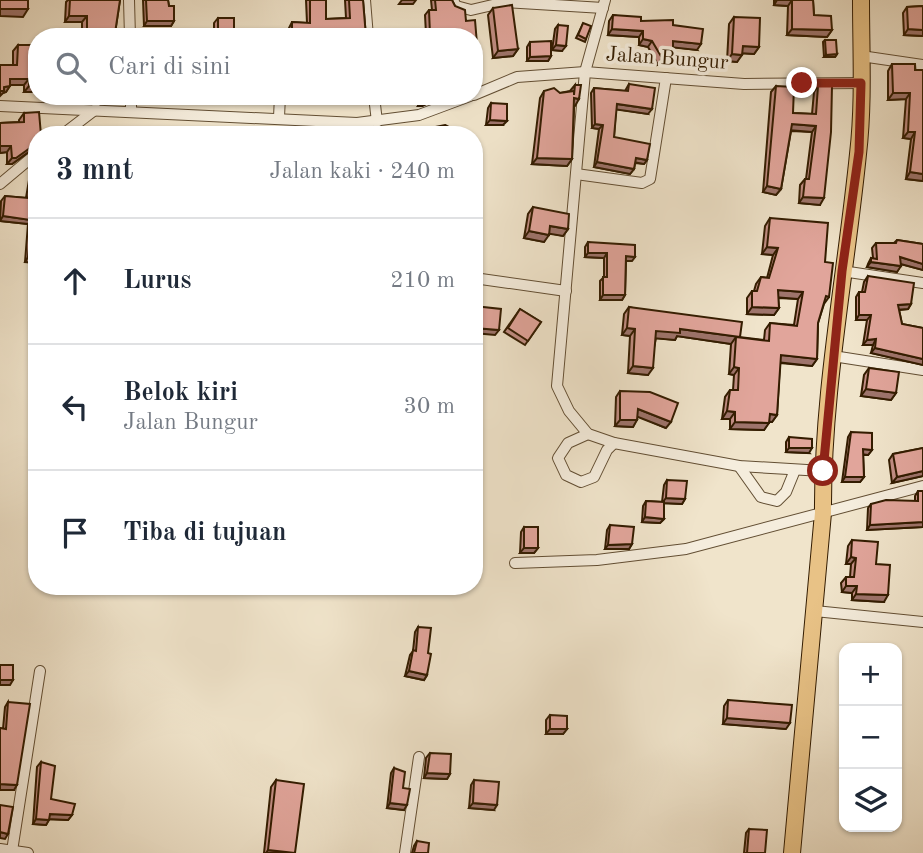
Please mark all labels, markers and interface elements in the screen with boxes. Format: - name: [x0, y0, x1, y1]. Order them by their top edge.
- search box: [28, 28, 483, 105]
- street label: Jalan Bungur: [605, 44, 730, 74]
- icon: search: [52, 48, 90, 86]
- text: Cari di sini: [108, 54, 230, 80]
- route end: [786, 67, 817, 98]
- text: 3 mnt: [56, 156, 133, 186]
- text: Jalan kaki · 240 m: [269, 160, 455, 183]
- icon: ahead: [56, 262, 94, 300]
- text: Lurus: [123, 268, 191, 294]
- text: 210 m: [390, 269, 455, 292]
- text: Belok kiri: [123, 380, 238, 406]
- icon: left: [56, 388, 94, 426]
- text: 30 m: [404, 395, 455, 418]
- text: Jalan Bungur: [123, 411, 258, 434]
- route start: [807, 455, 838, 486]
- icon: arrive: [56, 514, 94, 552]
- text: Tiba di tujuan: [123, 520, 287, 546]
- map controls: [839, 643, 902, 832]
- button: +: [839, 643, 902, 706]
- button: −: [839, 706, 902, 769]
- button: layers: [839, 769, 902, 832]

